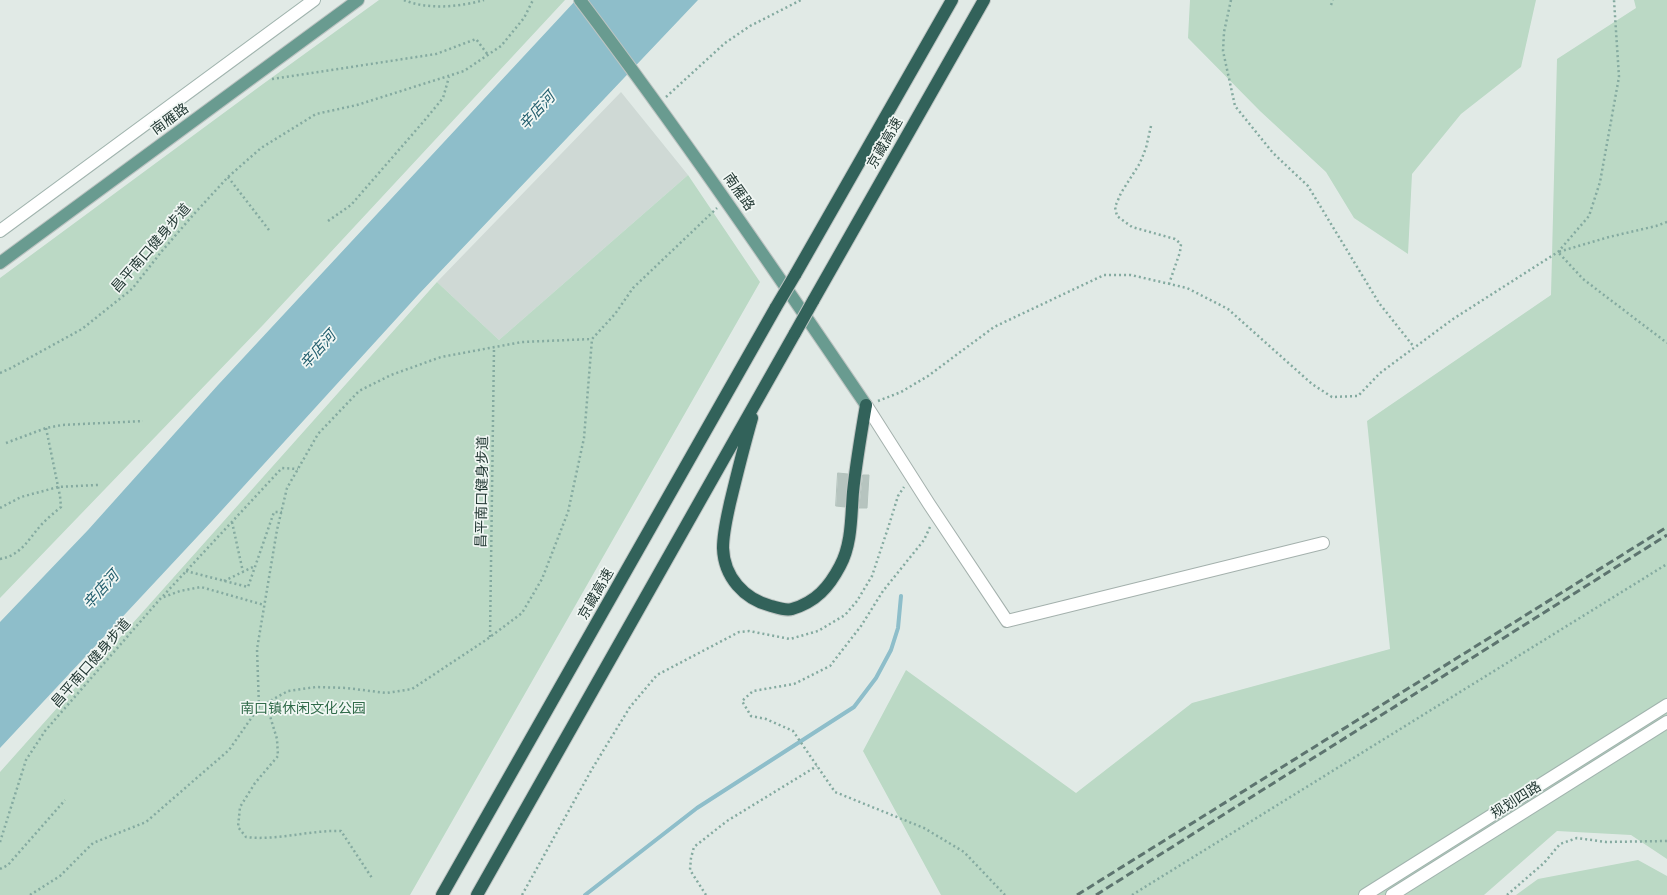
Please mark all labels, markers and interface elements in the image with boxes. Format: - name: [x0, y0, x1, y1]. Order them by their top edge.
- water label: 辛店河: [515, 88, 559, 134]
- street label: 南雁路: [148, 100, 192, 138]
- street label: 京藏高速: [864, 115, 906, 171]
- street label: 南雁路: [720, 170, 758, 214]
- street label: 昌平南口健身步道: [108, 200, 194, 296]
- water label: 辛店河: [296, 327, 340, 373]
- street label: 昌平南口健身步道: [473, 436, 491, 548]
- street label: 京藏高速: [575, 566, 617, 622]
- water label: 辛店河: [79, 567, 123, 613]
- street label: 昌平南口健身步道: [48, 615, 134, 711]
- park label: 南口镇休闲文化公园: [240, 701, 366, 717]
- street label: 规划四路: [1488, 778, 1544, 822]

